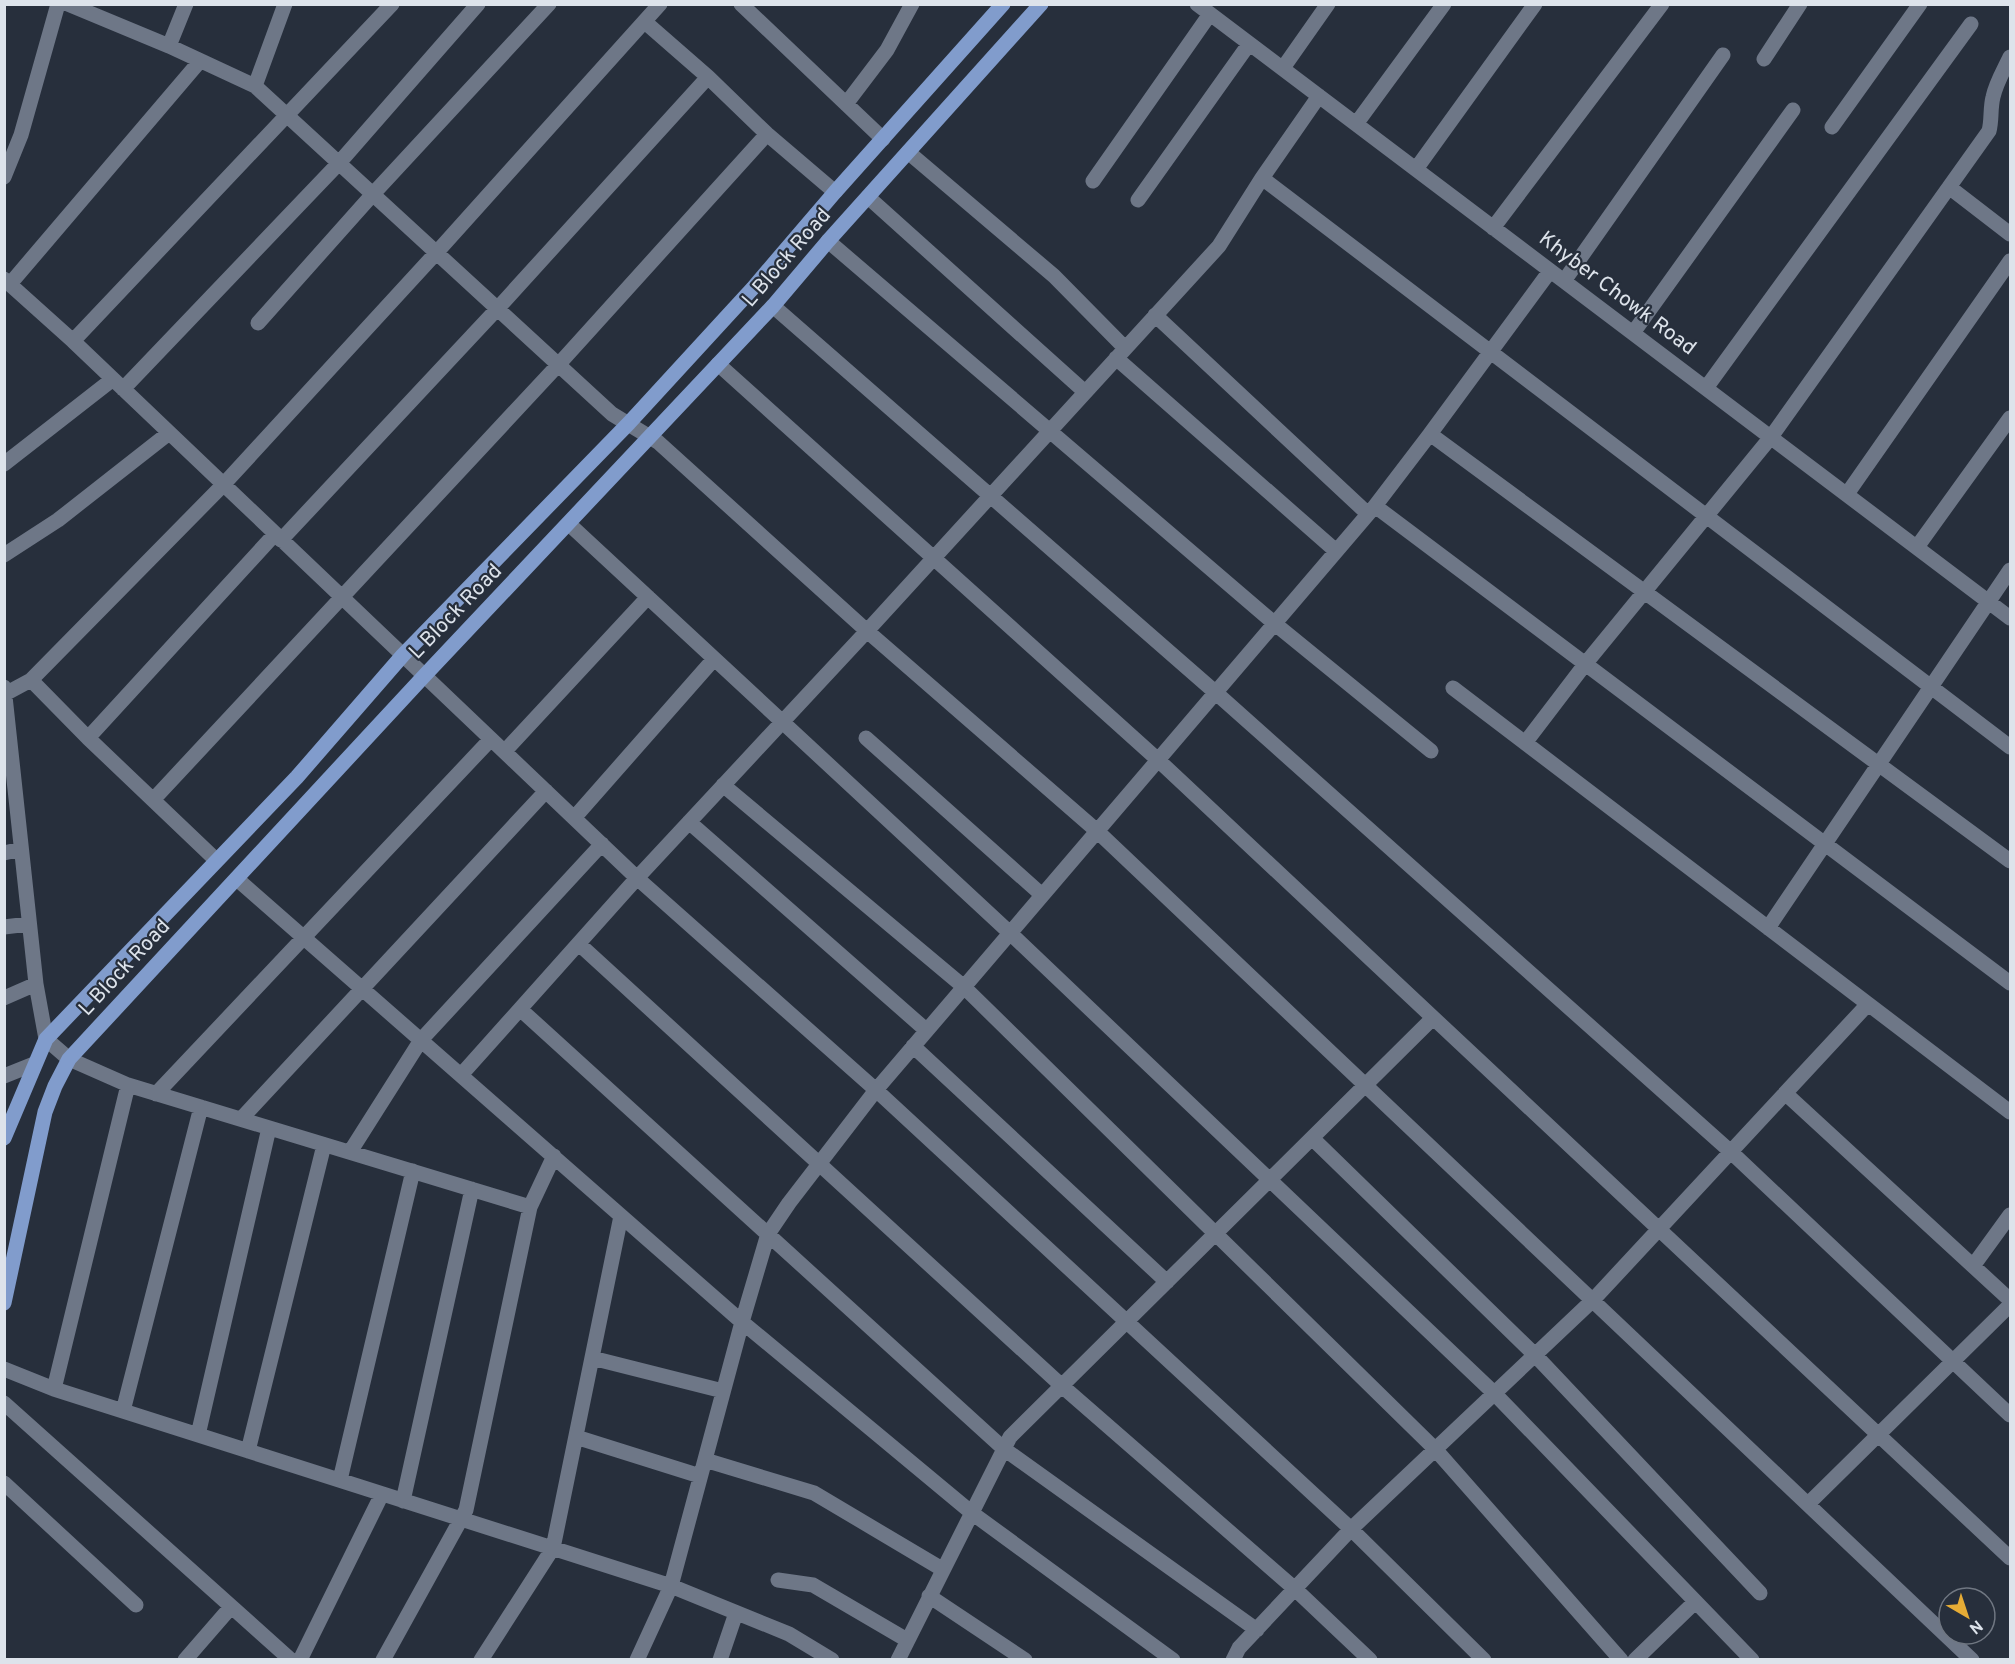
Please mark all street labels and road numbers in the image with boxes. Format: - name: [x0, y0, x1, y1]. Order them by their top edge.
- street label: L Block Road: [737, 203, 837, 313]
- street label: Khyber Chowk Road: [1533, 226, 1701, 362]
- street label: L Block Road: [404, 558, 508, 666]
- street label: L Block Road: [73, 914, 177, 1022]

